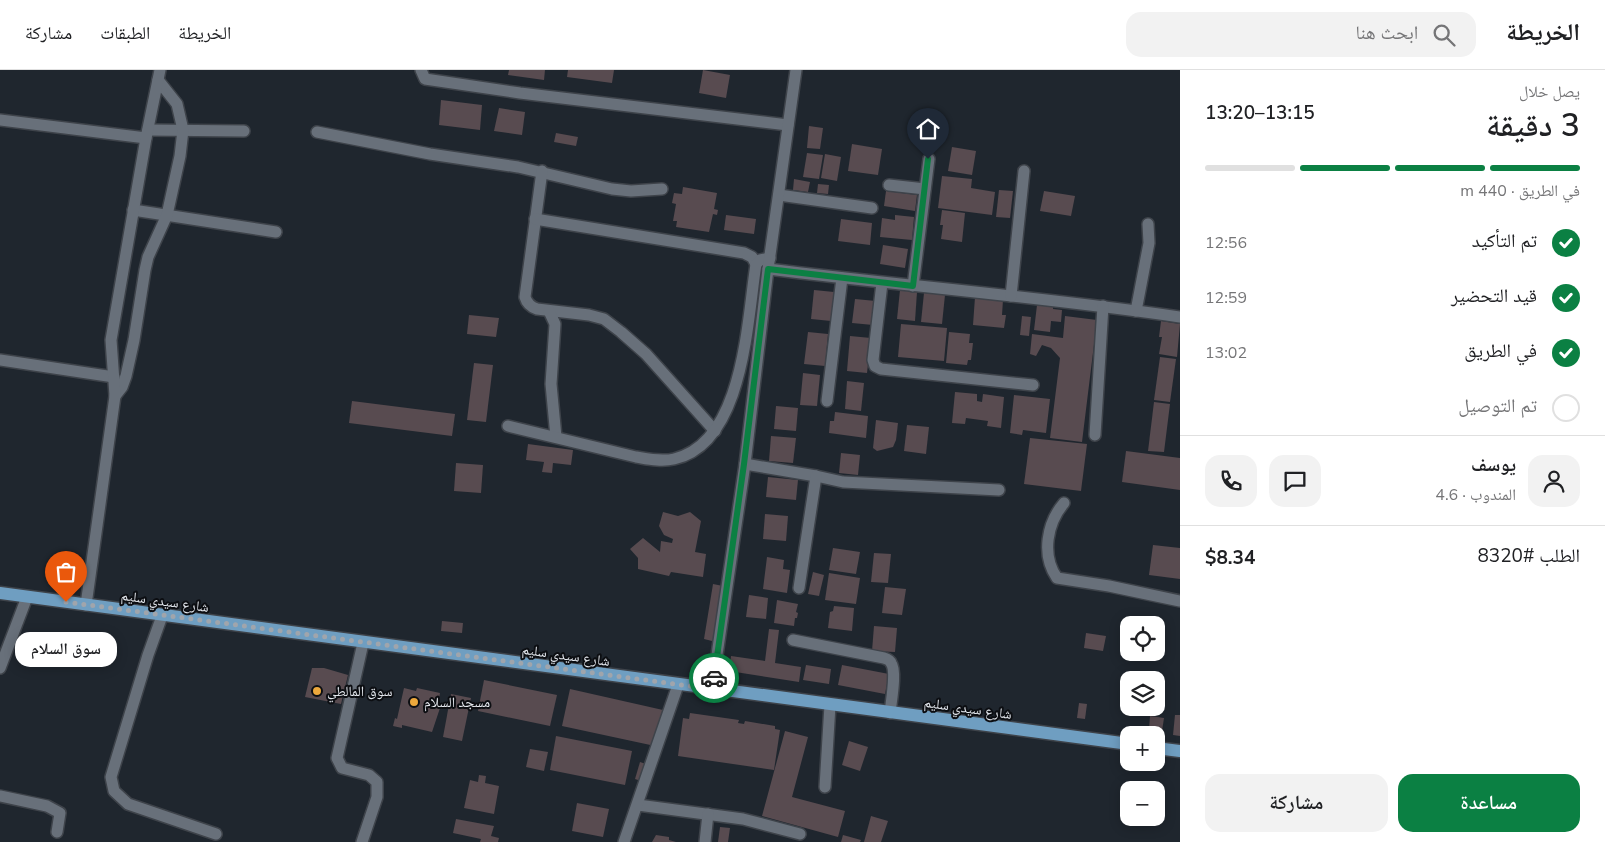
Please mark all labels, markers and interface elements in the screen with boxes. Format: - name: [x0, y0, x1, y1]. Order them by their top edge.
- search box: [1126, 12, 1476, 57]
- text: الخريطة: [1506, 16, 1580, 48]
- text: ابحث هنا: [1356, 20, 1418, 46]
- text: مشاركة: [25, 21, 72, 45]
- text: الطبقات: [100, 21, 150, 45]
- text: الخريطة: [178, 21, 231, 45]
- icon: search: [1430, 21, 1458, 49]
- text: يصل خلال: [1519, 81, 1580, 103]
- text: 13:15–13:20: [1205, 100, 1315, 126]
- text: 3 دقيقة: [1486, 104, 1580, 147]
- pin: [907, 108, 949, 159]
- icon: home: [914, 115, 942, 143]
- text: في الطريق · 440 m: [1460, 180, 1580, 202]
- text: تم التأكيد: [1472, 228, 1537, 254]
- icon: check: [1552, 229, 1580, 257]
- text: 12:56: [1205, 232, 1247, 254]
- text: قيد التحضير: [1451, 283, 1537, 309]
- icon: check: [1552, 284, 1580, 312]
- text: 12:59: [1205, 287, 1247, 309]
- text: في الطريق: [1464, 338, 1537, 364]
- icon: check: [1552, 339, 1580, 367]
- text: 13:02: [1205, 342, 1247, 364]
- text: تم التوصيل: [1458, 393, 1537, 419]
- text: يوسف: [1471, 452, 1516, 478]
- button: phone: [1205, 455, 1257, 507]
- button: chat: [1269, 455, 1321, 507]
- button: person: [1528, 455, 1580, 507]
- text: المندوب · 4.6: [1435, 484, 1516, 506]
- text: الطلب #8320: [1477, 543, 1580, 569]
- text: $8.34: [1205, 545, 1255, 571]
- pin: [45, 551, 87, 602]
- icon: bag: [52, 558, 80, 586]
- street label: شارع سيدي سليم: [120, 586, 210, 619]
- map controls: [1120, 616, 1165, 826]
- button: locate: [1120, 616, 1165, 661]
- callout: سوق السلام: [15, 632, 117, 667]
- text: سوق السلام: [31, 638, 101, 660]
- street label: شارع سيدي سليم: [521, 640, 611, 673]
- courier: [689, 653, 739, 703]
- icon: car: [700, 664, 728, 692]
- button: layers: [1120, 671, 1165, 716]
- place label: سوق المالطي: [327, 682, 392, 703]
- marker: سوق المالطي: [311, 685, 323, 697]
- place label: مسجد السلام: [424, 693, 490, 712]
- street label: شارع سيدي سليم: [923, 693, 1013, 726]
- marker: مسجد السلام: [408, 696, 420, 708]
- button: +: [1120, 726, 1165, 771]
- button: مشاركة: [1205, 774, 1388, 832]
- button: مساعدة: [1398, 774, 1580, 832]
- button: −: [1120, 781, 1165, 826]

